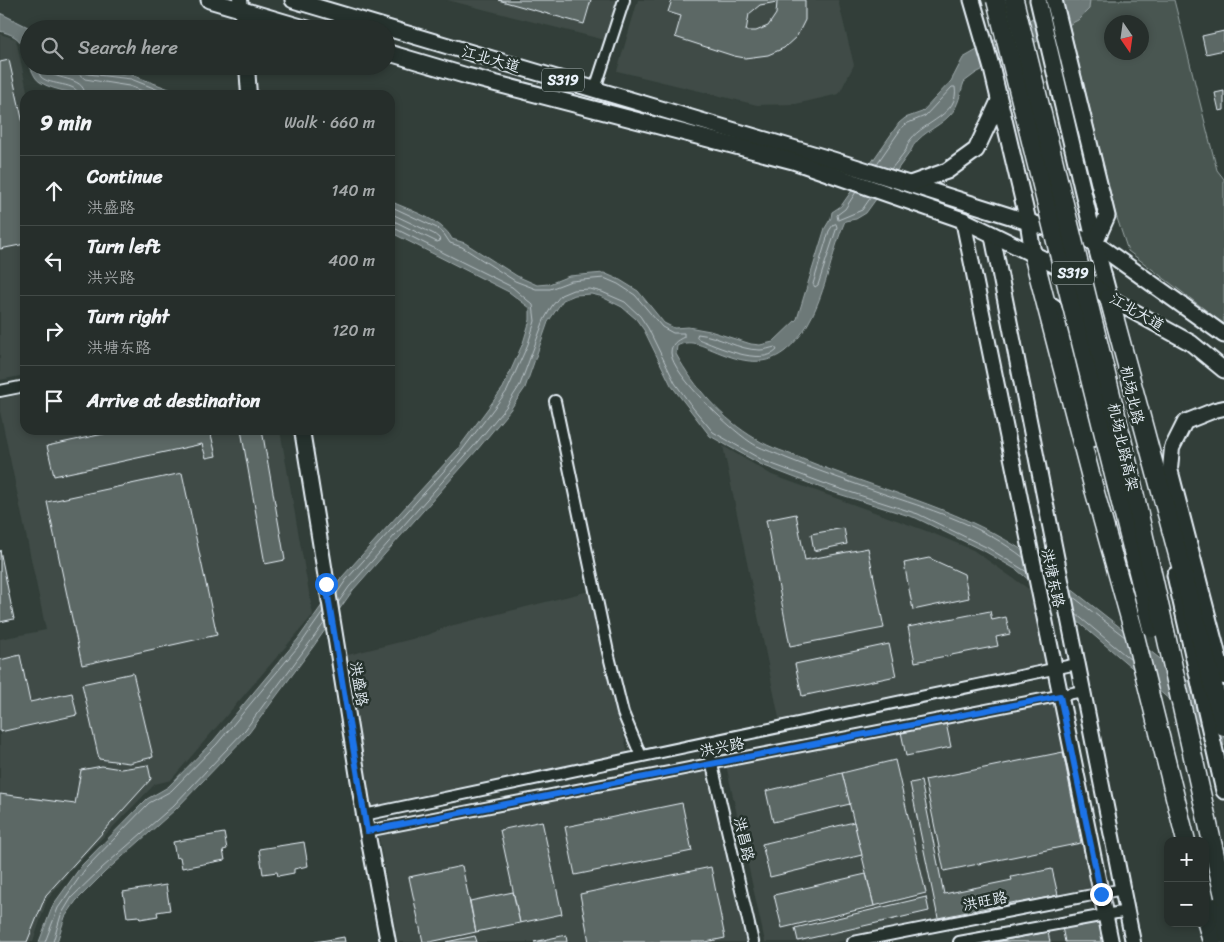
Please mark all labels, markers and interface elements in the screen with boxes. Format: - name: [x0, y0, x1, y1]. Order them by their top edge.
- north arrow: [1104, 15, 1149, 60]
- search box: [20, 20, 395, 75]
- text: Search here: [78, 31, 178, 64]
- icon: search: [38, 34, 66, 62]
- street label: 江北大道: [459, 38, 523, 80]
- road number: S319: [542, 68, 584, 92]
- text: 9 min: [40, 104, 92, 142]
- text: Walk · 660 m: [284, 108, 375, 137]
- text: Continue: [87, 160, 163, 193]
- text: 140 m: [332, 176, 375, 205]
- icon: ahead: [40, 177, 68, 205]
- text: 洪盛路: [87, 193, 135, 222]
- text: Turn left: [87, 230, 160, 263]
- text: 400 m: [328, 246, 375, 275]
- icon: left: [40, 247, 68, 275]
- road number: S319: [1052, 262, 1094, 284]
- text: 洪兴路: [87, 263, 135, 292]
- street label: 江北大道: [1105, 286, 1169, 338]
- text: Turn right: [87, 300, 169, 333]
- text: 120 m: [332, 316, 375, 345]
- icon: right: [40, 317, 68, 345]
- text: 洪塘东路: [87, 333, 151, 362]
- street label: 机场北路: [1113, 363, 1151, 427]
- text: Arrive at destination: [87, 384, 260, 417]
- icon: arrive: [40, 387, 68, 415]
- street label: 机场北路高架: [1100, 400, 1146, 494]
- street label: 洪塘东路: [1034, 546, 1072, 610]
- route start: [315, 573, 338, 596]
- street label: 洪盛路: [343, 660, 375, 708]
- street label: 洪兴路: [697, 730, 747, 764]
- street label: 洪昌路: [726, 814, 762, 864]
- map controls: [1164, 837, 1209, 927]
- button: +: [1164, 837, 1209, 882]
- button: −: [1164, 882, 1209, 927]
- route end: [1090, 883, 1113, 906]
- street label: 洪旺路: [960, 884, 1010, 918]

